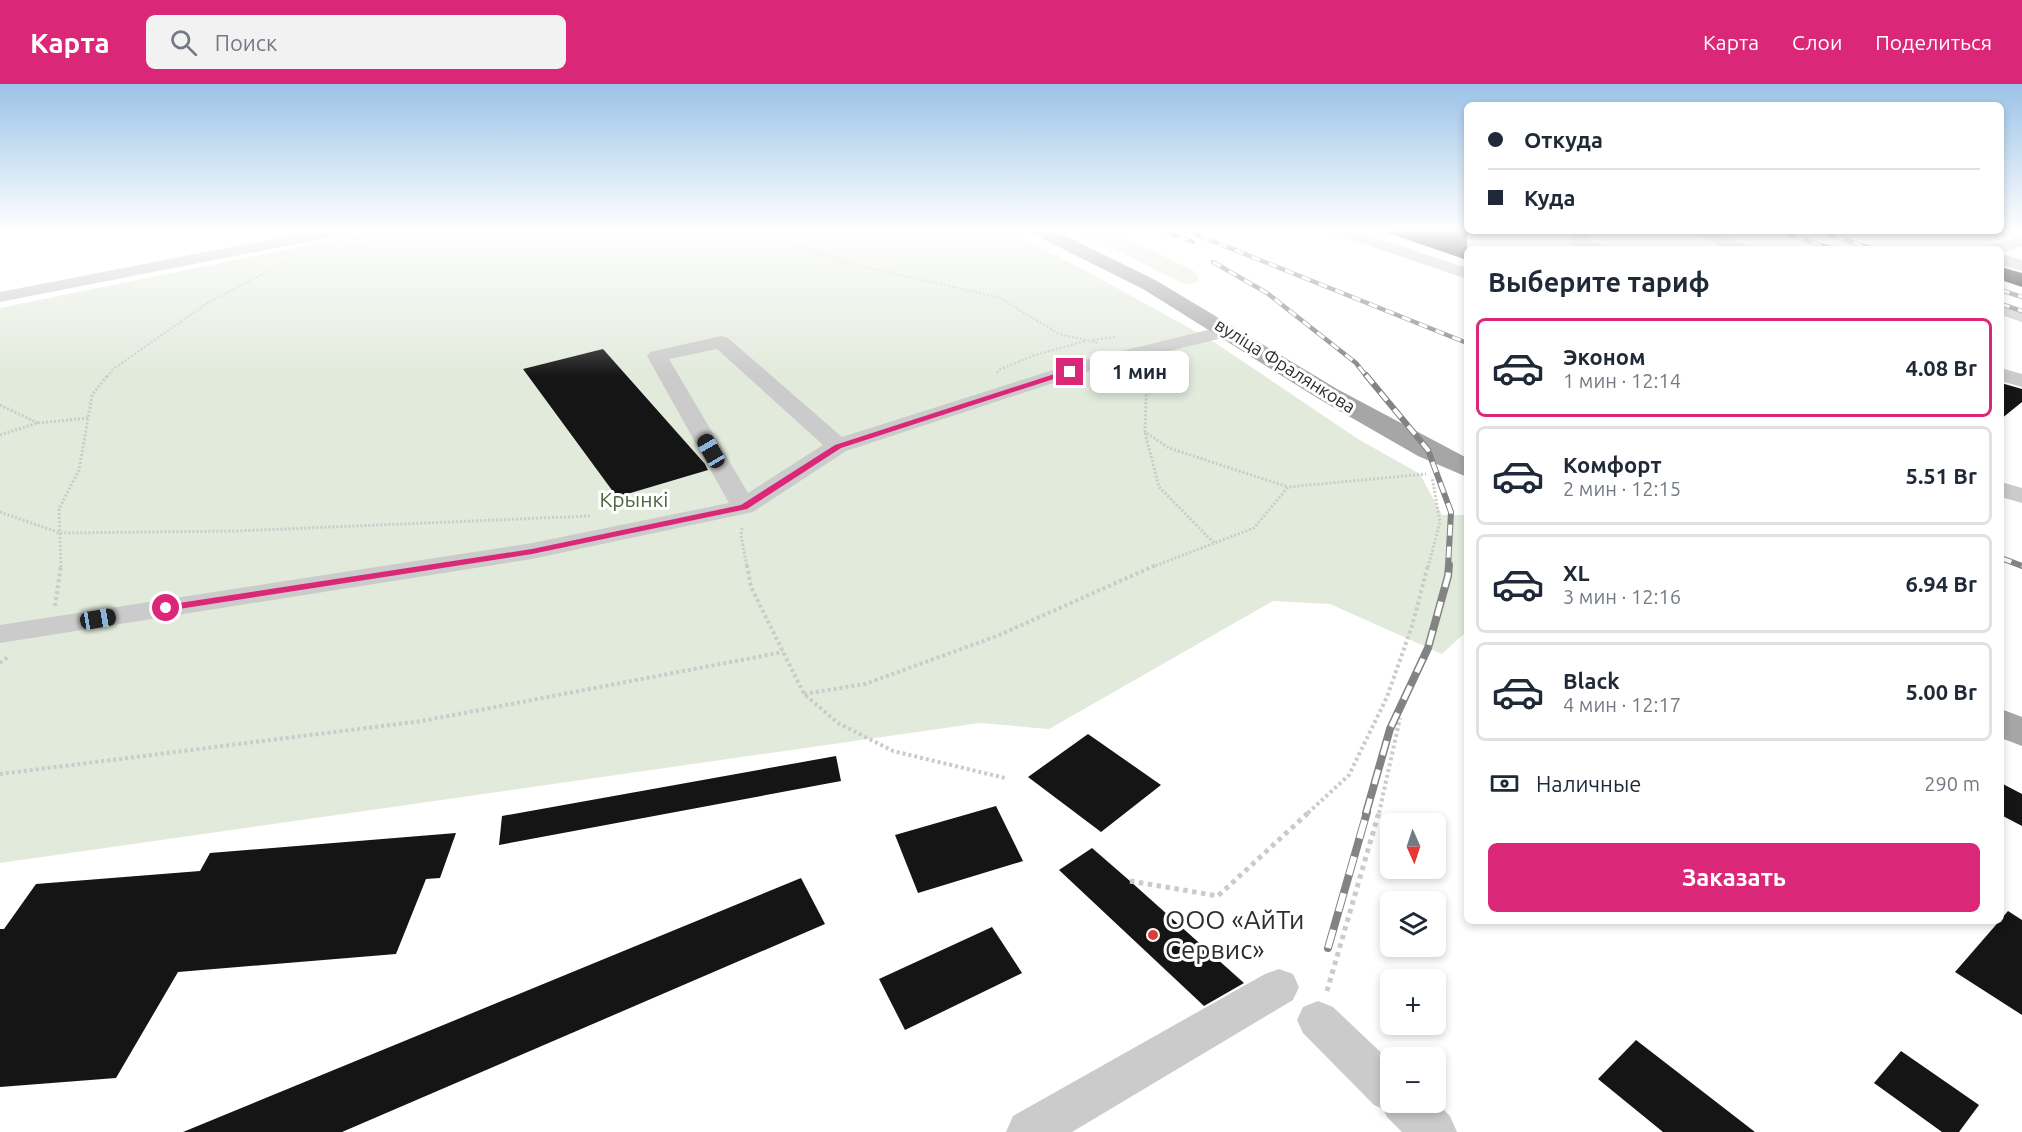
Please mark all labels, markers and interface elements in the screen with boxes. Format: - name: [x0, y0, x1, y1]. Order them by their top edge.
- search box: [146, 15, 566, 69]
- icon: search: [167, 26, 200, 59]
- text: Карта: [30, 27, 110, 58]
- text: Поиск: [215, 30, 277, 55]
- text: Карта: [1703, 30, 1759, 54]
- text: Слои: [1792, 30, 1842, 54]
- text: Поделиться: [1875, 30, 1992, 54]
- text: Откуда: [1524, 127, 1603, 152]
- text: Куда: [1524, 185, 1575, 210]
- text: Выберите тариф: [1488, 267, 1710, 297]
- street label: вуліца Фралянкова: [1212, 314, 1359, 416]
- icon: car: [1491, 341, 1545, 395]
- text: Эконом: [1563, 344, 1645, 369]
- callout: 1 мин: [1091, 351, 1190, 393]
- text: 4.08 Br: [1906, 355, 1977, 380]
- route end: [1056, 358, 1083, 385]
- text: 1 мин: [1112, 360, 1167, 383]
- text: 1 мин · 12:14: [1563, 369, 1681, 392]
- car: [694, 431, 728, 471]
- icon: car: [1491, 449, 1545, 503]
- text: Комфорт: [1563, 452, 1662, 477]
- text: 5.51 Br: [1906, 463, 1977, 488]
- text: 2 мин · 12:15: [1563, 477, 1681, 500]
- park label: Крынкі: [600, 487, 668, 511]
- icon: car: [1491, 557, 1545, 611]
- text: XL: [1563, 560, 1590, 585]
- text: 6.94 Br: [1906, 571, 1977, 596]
- text: 3 мин · 12:16: [1563, 585, 1681, 608]
- route start: [152, 594, 179, 621]
- car: [79, 607, 117, 631]
- icon: car: [1491, 665, 1545, 719]
- text: Black: [1563, 668, 1620, 693]
- text: 5.00 Br: [1906, 679, 1977, 704]
- text: 4 мин · 12:17: [1563, 693, 1681, 716]
- icon: cash: [1488, 767, 1521, 800]
- text: Наличные: [1536, 771, 1641, 796]
- text: 290 m: [1924, 772, 1980, 795]
- north arrow: [1380, 813, 1446, 879]
- map controls: [1380, 813, 1446, 1113]
- button: Заказать: [1488, 843, 1980, 912]
- button: layers: [1380, 891, 1446, 957]
- place label: ООО «АйТи Сервис»: [1165, 905, 1304, 964]
- marker: ООО «АйТи Сервис»: [1146, 928, 1160, 942]
- button: +: [1380, 969, 1446, 1035]
- button: −: [1380, 1047, 1446, 1113]

